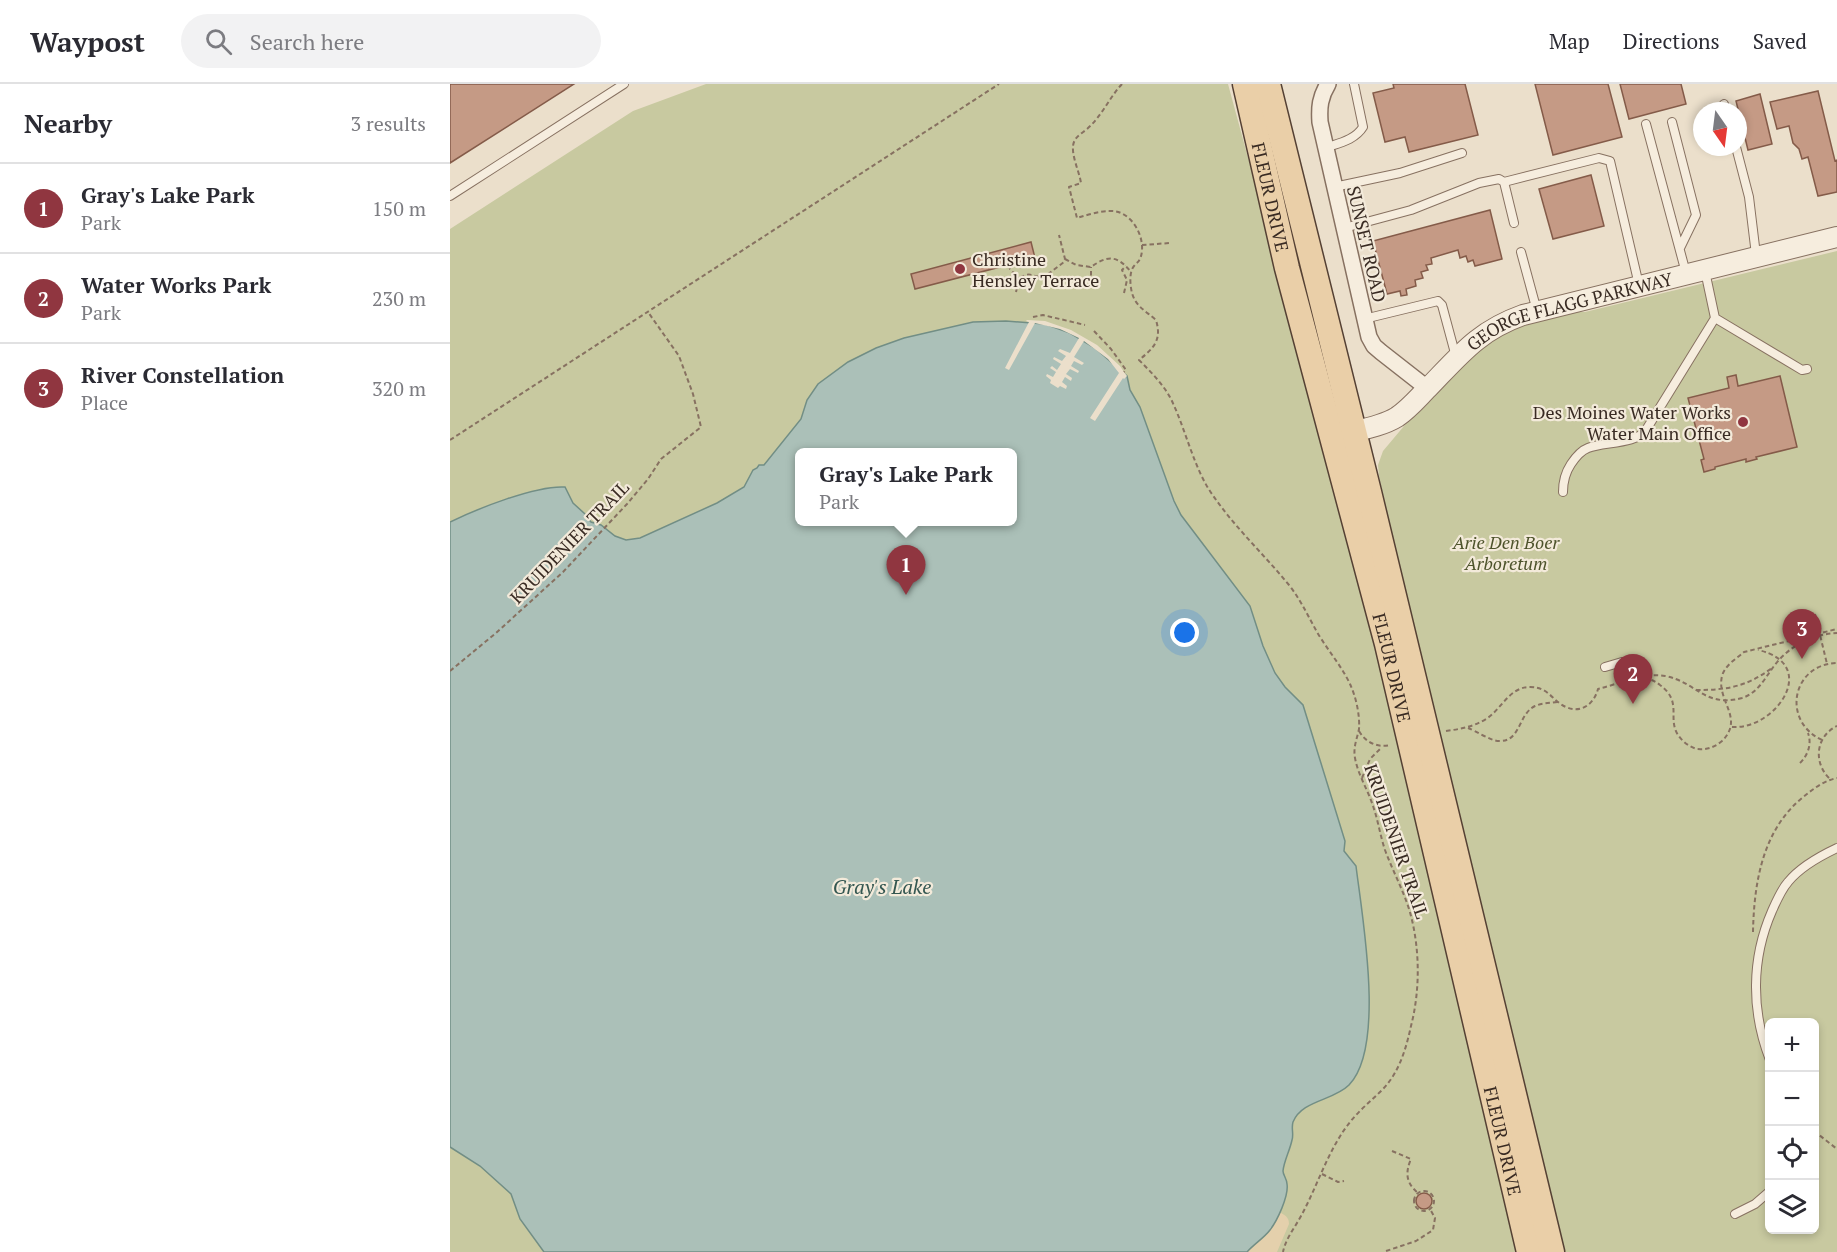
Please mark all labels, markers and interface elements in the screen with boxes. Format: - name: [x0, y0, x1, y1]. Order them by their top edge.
- search box: [181, 14, 601, 68]
- text: Waypost: [30, 23, 145, 60]
- icon: search: [202, 25, 235, 58]
- text: Search here: [250, 27, 364, 56]
- text: Map: [1549, 27, 1590, 55]
- text: Directions: [1623, 27, 1720, 55]
- text: Saved: [1753, 27, 1807, 55]
- north arrow: [1693, 102, 1747, 156]
- text: Nearby: [24, 106, 112, 140]
- text: 3 results: [351, 110, 426, 137]
- street label: FLEUR DRIVE: [1247, 140, 1295, 254]
- text: Gray's Lake Park: [81, 180, 255, 209]
- street label: SUNSET ROAD: [1342, 183, 1392, 305]
- text: 1: [38, 195, 49, 222]
- text: 150 m: [372, 195, 426, 222]
- text: Park: [81, 209, 121, 236]
- place label: Christine Hensley Terrace: [972, 247, 1099, 292]
- marker: Christine Hensley Terrace: [953, 262, 967, 276]
- street label: GEORGE FLAGG PARKWAY: [1461, 266, 1675, 356]
- text: Water Works Park: [81, 270, 271, 299]
- text: 2: [38, 285, 49, 312]
- text: 230 m: [372, 285, 426, 312]
- text: Park: [81, 299, 121, 326]
- text: River Constellation: [81, 360, 284, 389]
- text: 3: [38, 375, 49, 402]
- text: 320 m: [372, 375, 426, 402]
- text: Place: [81, 389, 128, 416]
- place label: Des Moines Water Works Water Main Office: [1533, 400, 1731, 445]
- marker: Des Moines Water Works Water Main Office: [1736, 415, 1750, 429]
- popup: [795, 448, 1017, 526]
- text: Gray's Lake Park: [819, 459, 993, 488]
- street label: KRUIDENIER TRAIL: [504, 475, 634, 608]
- text: Park: [819, 488, 859, 515]
- park label: Arie Den Boer Arboretum: [1452, 530, 1560, 575]
- pin: 1: [886, 546, 926, 595]
- street label: FLEUR DRIVE: [1367, 610, 1417, 725]
- pin: 3: [1782, 610, 1822, 659]
- your location: [1170, 618, 1199, 647]
- pin: 2: [1614, 654, 1652, 704]
- street label: KRUIDENIER TRAIL: [1359, 761, 1435, 921]
- water label: Gray's Lake: [833, 873, 931, 900]
- map controls: [1765, 1018, 1819, 1234]
- button: +: [1765, 1018, 1819, 1072]
- button: −: [1765, 1072, 1819, 1126]
- street label: FLEUR DRIVE: [1479, 1084, 1527, 1198]
- button: locate: [1765, 1126, 1819, 1180]
- button: layers: [1765, 1180, 1819, 1234]

